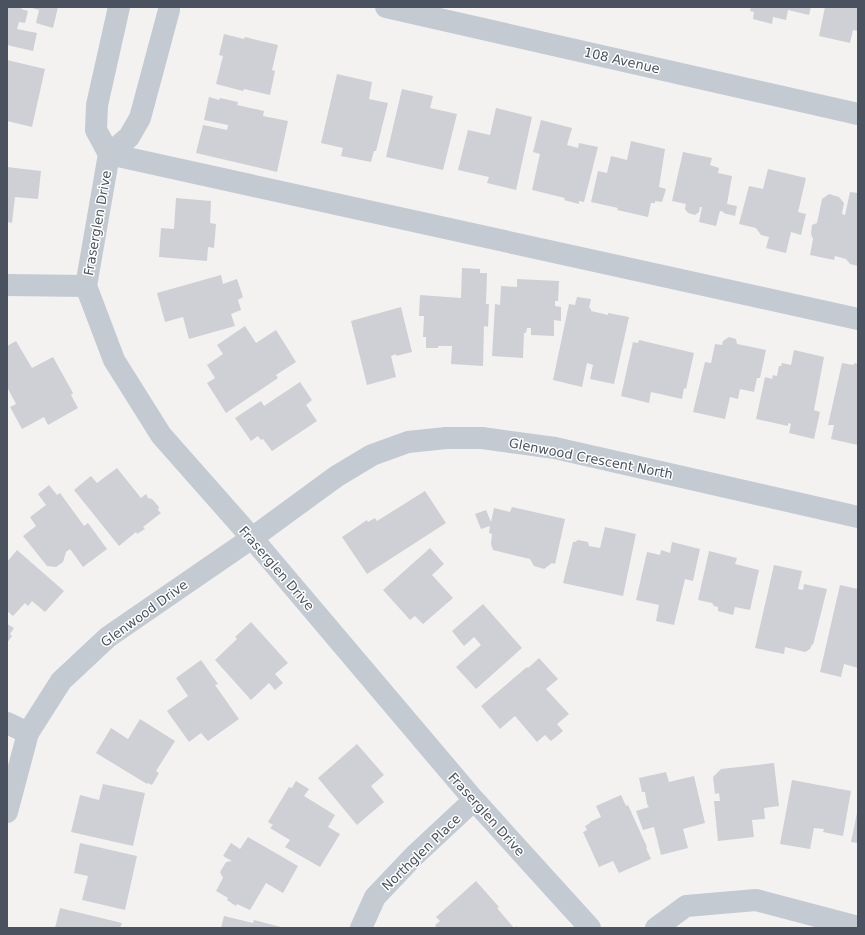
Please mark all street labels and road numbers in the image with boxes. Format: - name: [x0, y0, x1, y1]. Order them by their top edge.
- street label: 108 Avenue: [583, 44, 661, 76]
- street label: Fraserglen Drive: [81, 169, 114, 277]
- street label: Glenwood Crescent North: [508, 435, 674, 482]
- street label: Fraserglen Drive: [236, 523, 317, 613]
- street label: Glenwood Drive: [98, 577, 191, 650]
- street label: Fraserglen Drive: [445, 770, 528, 859]
- street label: Northglen Place: [379, 811, 464, 894]

